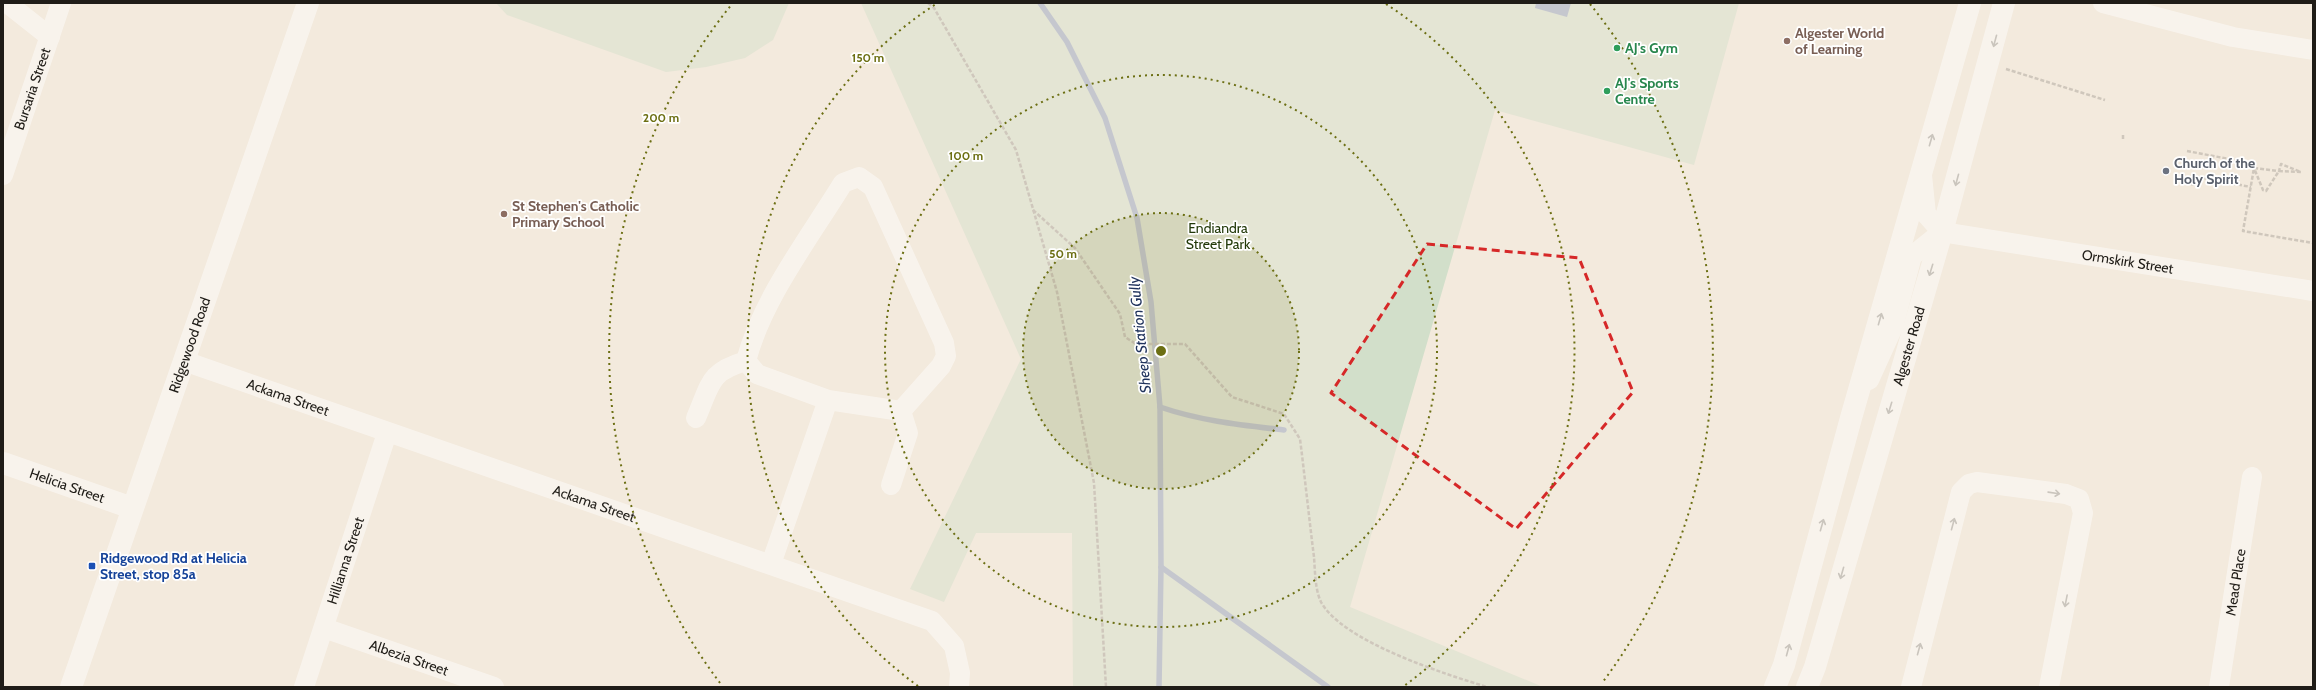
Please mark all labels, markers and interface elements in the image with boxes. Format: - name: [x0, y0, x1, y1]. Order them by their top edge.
- place label: Algester World of Learning: [1795, 24, 1884, 58]
- one-way arrow: [1990, 34, 1998, 47]
- marker: Algester World of Learning: [1782, 36, 1792, 46]
- place label: AJ's Gym: [1625, 39, 1678, 57]
- marker: AJ's Gym: [1612, 43, 1622, 53]
- street label: Bursaria Street: [10, 45, 54, 132]
- text: 150 m: [852, 50, 884, 65]
- place label: AJ's Sports Centre: [1615, 74, 1679, 108]
- marker: AJ's Sports Centre: [1602, 86, 1612, 96]
- text: 200 m: [643, 110, 679, 125]
- one-way arrow: [1928, 133, 1935, 146]
- text: 100 m: [949, 148, 983, 163]
- place label: Church of the Holy Spirit: [2174, 154, 2255, 188]
- marker: Church of the Holy Spirit: [2161, 166, 2171, 176]
- one-way arrow: [1953, 173, 1960, 186]
- place label: St Stephen's Catholic Primary School: [512, 197, 640, 231]
- marker: St Stephen's Catholic Primary School: [499, 209, 509, 219]
- park label: Endiandra Street Park: [1186, 219, 1251, 253]
- street label: Ormskirk Street: [2081, 245, 2175, 278]
- text: 50 m: [1049, 246, 1077, 261]
- one-way arrow: [1927, 263, 1934, 276]
- water label: Sheep Station Gully: [1125, 275, 1155, 394]
- street label: Ridgewood Road: [165, 295, 214, 395]
- street label: Algester Road: [1889, 304, 1929, 388]
- one-way arrow: [1877, 312, 1884, 325]
- centre of rings: [1154, 344, 1168, 358]
- street label: Ackama Street: [244, 375, 332, 420]
- one-way arrow: [1886, 401, 1893, 414]
- street label: Helicia Street: [27, 464, 107, 507]
- street label: Ackama Street: [550, 481, 638, 526]
- one-way arrow: [2048, 489, 2061, 497]
- street label: Hillianna Street: [323, 514, 368, 606]
- one-way arrow: [1950, 517, 1957, 530]
- one-way arrow: [1819, 518, 1826, 531]
- street label: Mead Place: [2221, 548, 2250, 617]
- place label: Ridgewood Rd at Helicia Street, stop 85a: [100, 549, 247, 583]
- marker: Ridgewood Rd at Helicia Street, stop 85a: [87, 561, 97, 571]
- one-way arrow: [1837, 566, 1845, 579]
- one-way arrow: [2061, 594, 2069, 607]
- street label: Albezia Street: [367, 636, 451, 680]
- one-way arrow: [1916, 643, 1924, 656]
- one-way arrow: [1784, 644, 1792, 657]

